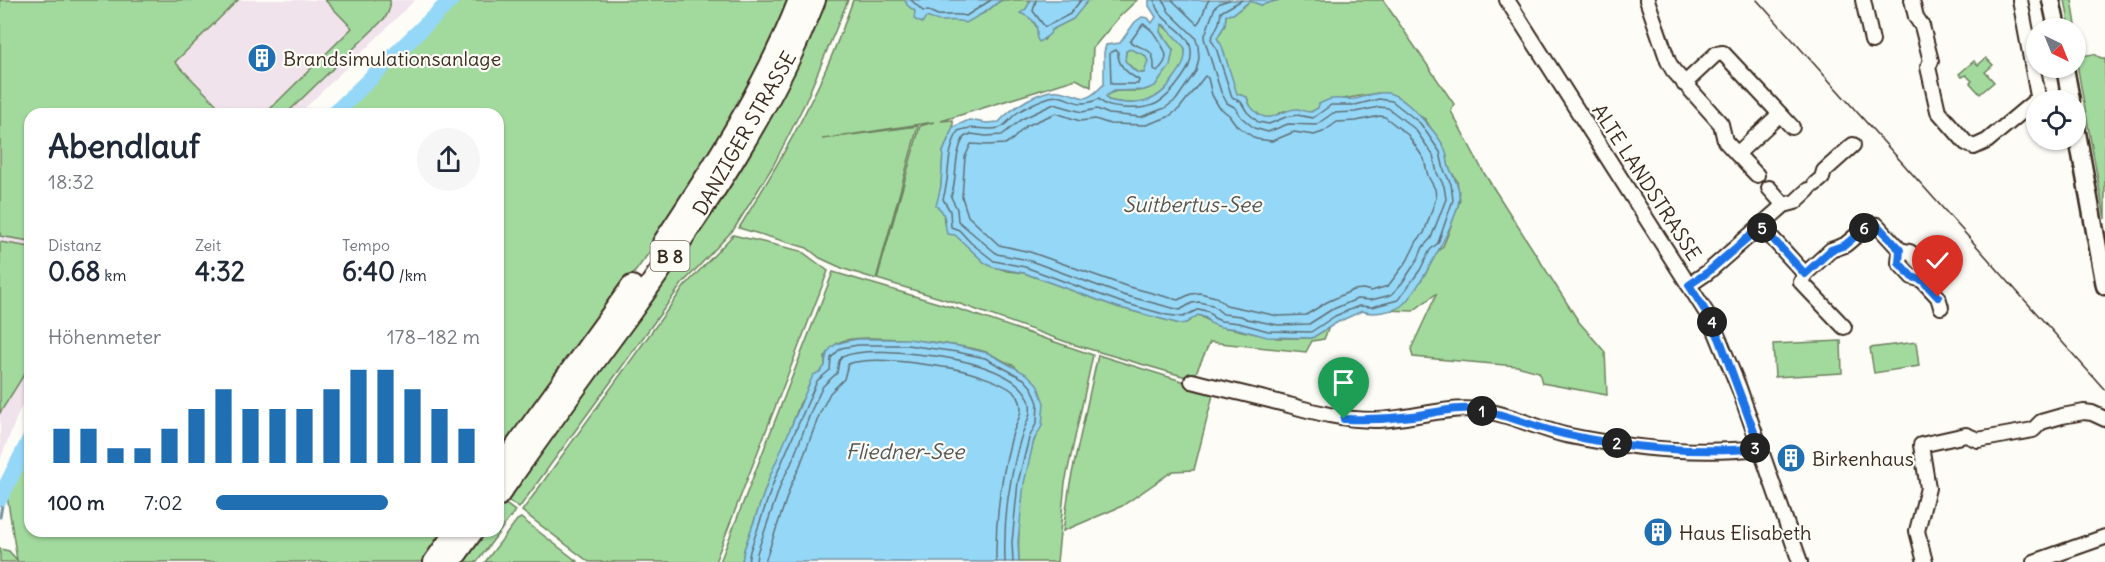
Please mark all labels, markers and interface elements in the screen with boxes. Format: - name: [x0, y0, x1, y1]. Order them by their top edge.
- north arrow: [2026, 18, 2086, 78]
- map controls: [2026, 18, 2086, 150]
- building icon: Brandsimulationsanlage: [246, 42, 278, 74]
- place label: Brandsimulationsanlage: [283, 46, 501, 71]
- street label: DANZIGER STRASSE: [687, 46, 801, 220]
- button: locate: [2026, 90, 2086, 150]
- street label: ALTE LANDSTRASSE: [1587, 99, 1707, 265]
- text: Abendlauf: [48, 125, 200, 167]
- button: share: [417, 128, 480, 191]
- text: 18:32: [48, 169, 94, 194]
- water label: Suitbertus-See: [1123, 191, 1263, 218]
- pin: 5: [1747, 213, 1777, 243]
- pin: 6: [1849, 213, 1879, 243]
- text: 5: [1757, 218, 1767, 238]
- text: 6: [1859, 218, 1869, 238]
- text: Distanz: [48, 235, 102, 255]
- text: Zeit: [195, 235, 221, 255]
- text: Tempo: [342, 235, 390, 255]
- pin: [1912, 235, 1963, 297]
- road number: B 8: [650, 241, 690, 271]
- icon: check: [1921, 244, 1954, 277]
- text: 0.68: [48, 255, 100, 288]
- text: 4:32: [195, 255, 245, 288]
- text: 6:40: [342, 255, 395, 288]
- text: km: [100, 265, 126, 285]
- text: /km: [395, 265, 427, 285]
- pin: 4: [1697, 307, 1727, 337]
- text: 4: [1707, 312, 1717, 332]
- text: Höhenmeter: [48, 324, 161, 349]
- text: 178–182 m: [387, 324, 480, 349]
- pin: [1318, 357, 1369, 419]
- icon: arrive: [1327, 366, 1360, 399]
- pin: 1: [1467, 396, 1497, 426]
- text: 1: [1479, 401, 1485, 421]
- pin: 2: [1602, 428, 1632, 458]
- text: 2: [1613, 433, 1621, 453]
- pin: 3: [1740, 433, 1770, 463]
- water label: Fliedner-See: [846, 438, 966, 465]
- text: 3: [1750, 438, 1760, 458]
- building icon: Birkenhaus: [1775, 442, 1807, 474]
- place label: Birkenhaus: [1812, 446, 1914, 471]
- text: 100 m: [48, 490, 105, 515]
- text: 7:02: [144, 490, 182, 515]
- building icon: Haus Elisabeth: [1642, 516, 1674, 548]
- place label: Haus Elisabeth: [1679, 520, 1812, 545]

